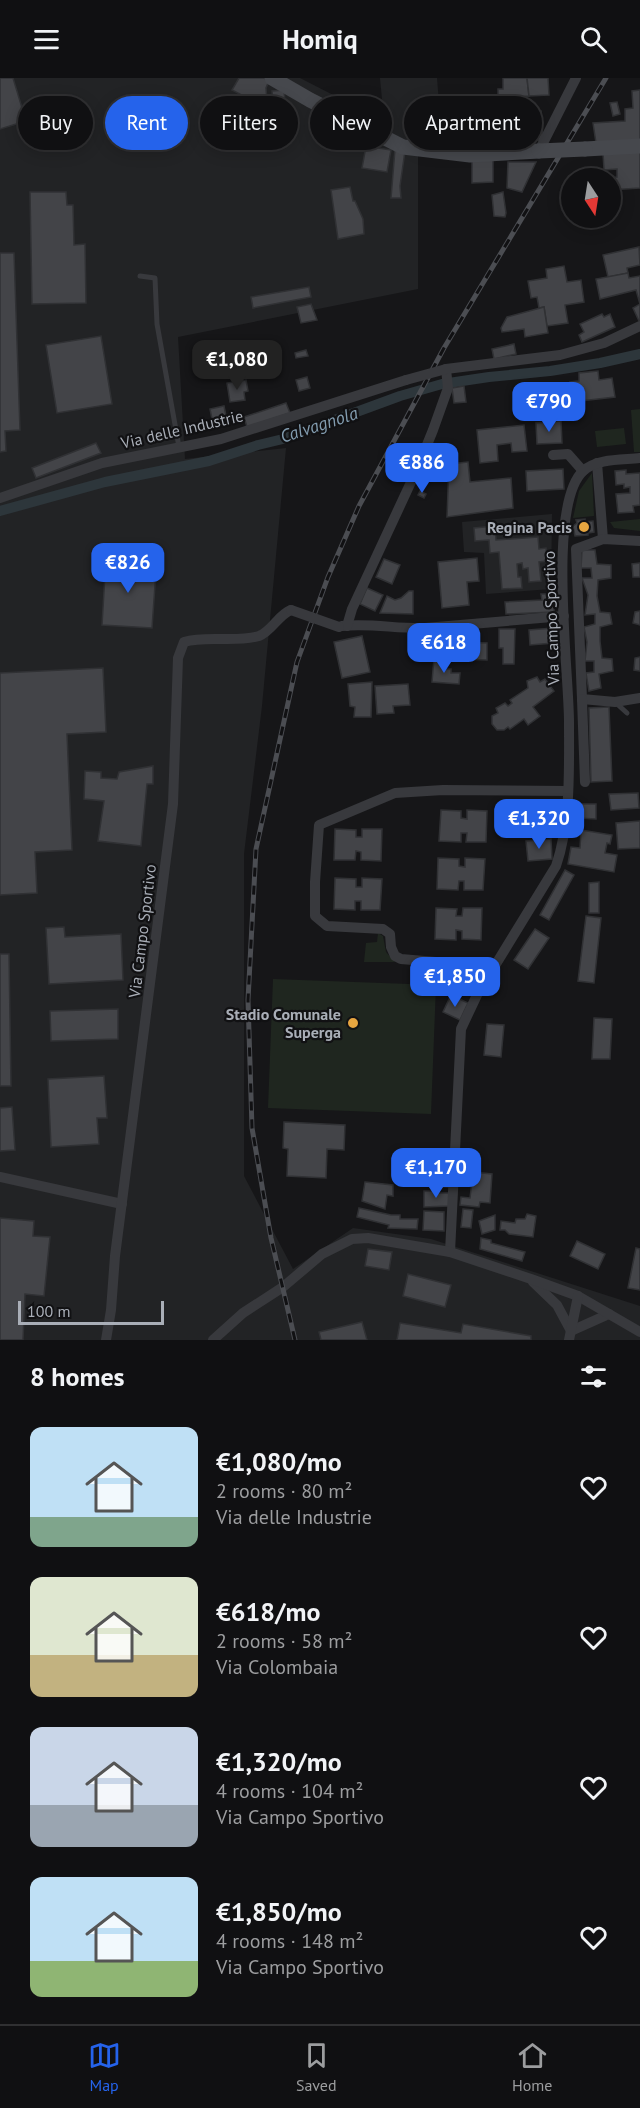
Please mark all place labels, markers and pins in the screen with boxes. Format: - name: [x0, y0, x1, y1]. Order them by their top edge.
- pin: €1,080: [188, 340, 286, 391]
- pin: €790: [513, 382, 585, 433]
- pin: €886: [386, 443, 458, 494]
- place label: Regina Pacis: [487, 517, 572, 537]
- marker: Regina Pacis: [577, 520, 591, 534]
- pin: €826: [92, 543, 164, 594]
- pin: €618: [408, 623, 480, 674]
- pin: €1,320: [490, 799, 588, 850]
- pin: €1,850: [406, 957, 504, 1008]
- place label: Stadio Comunale Superga: [226, 1004, 341, 1042]
- marker: Stadio Comunale Superga: [346, 1016, 360, 1030]
- pin: €1,170: [387, 1148, 485, 1199]

